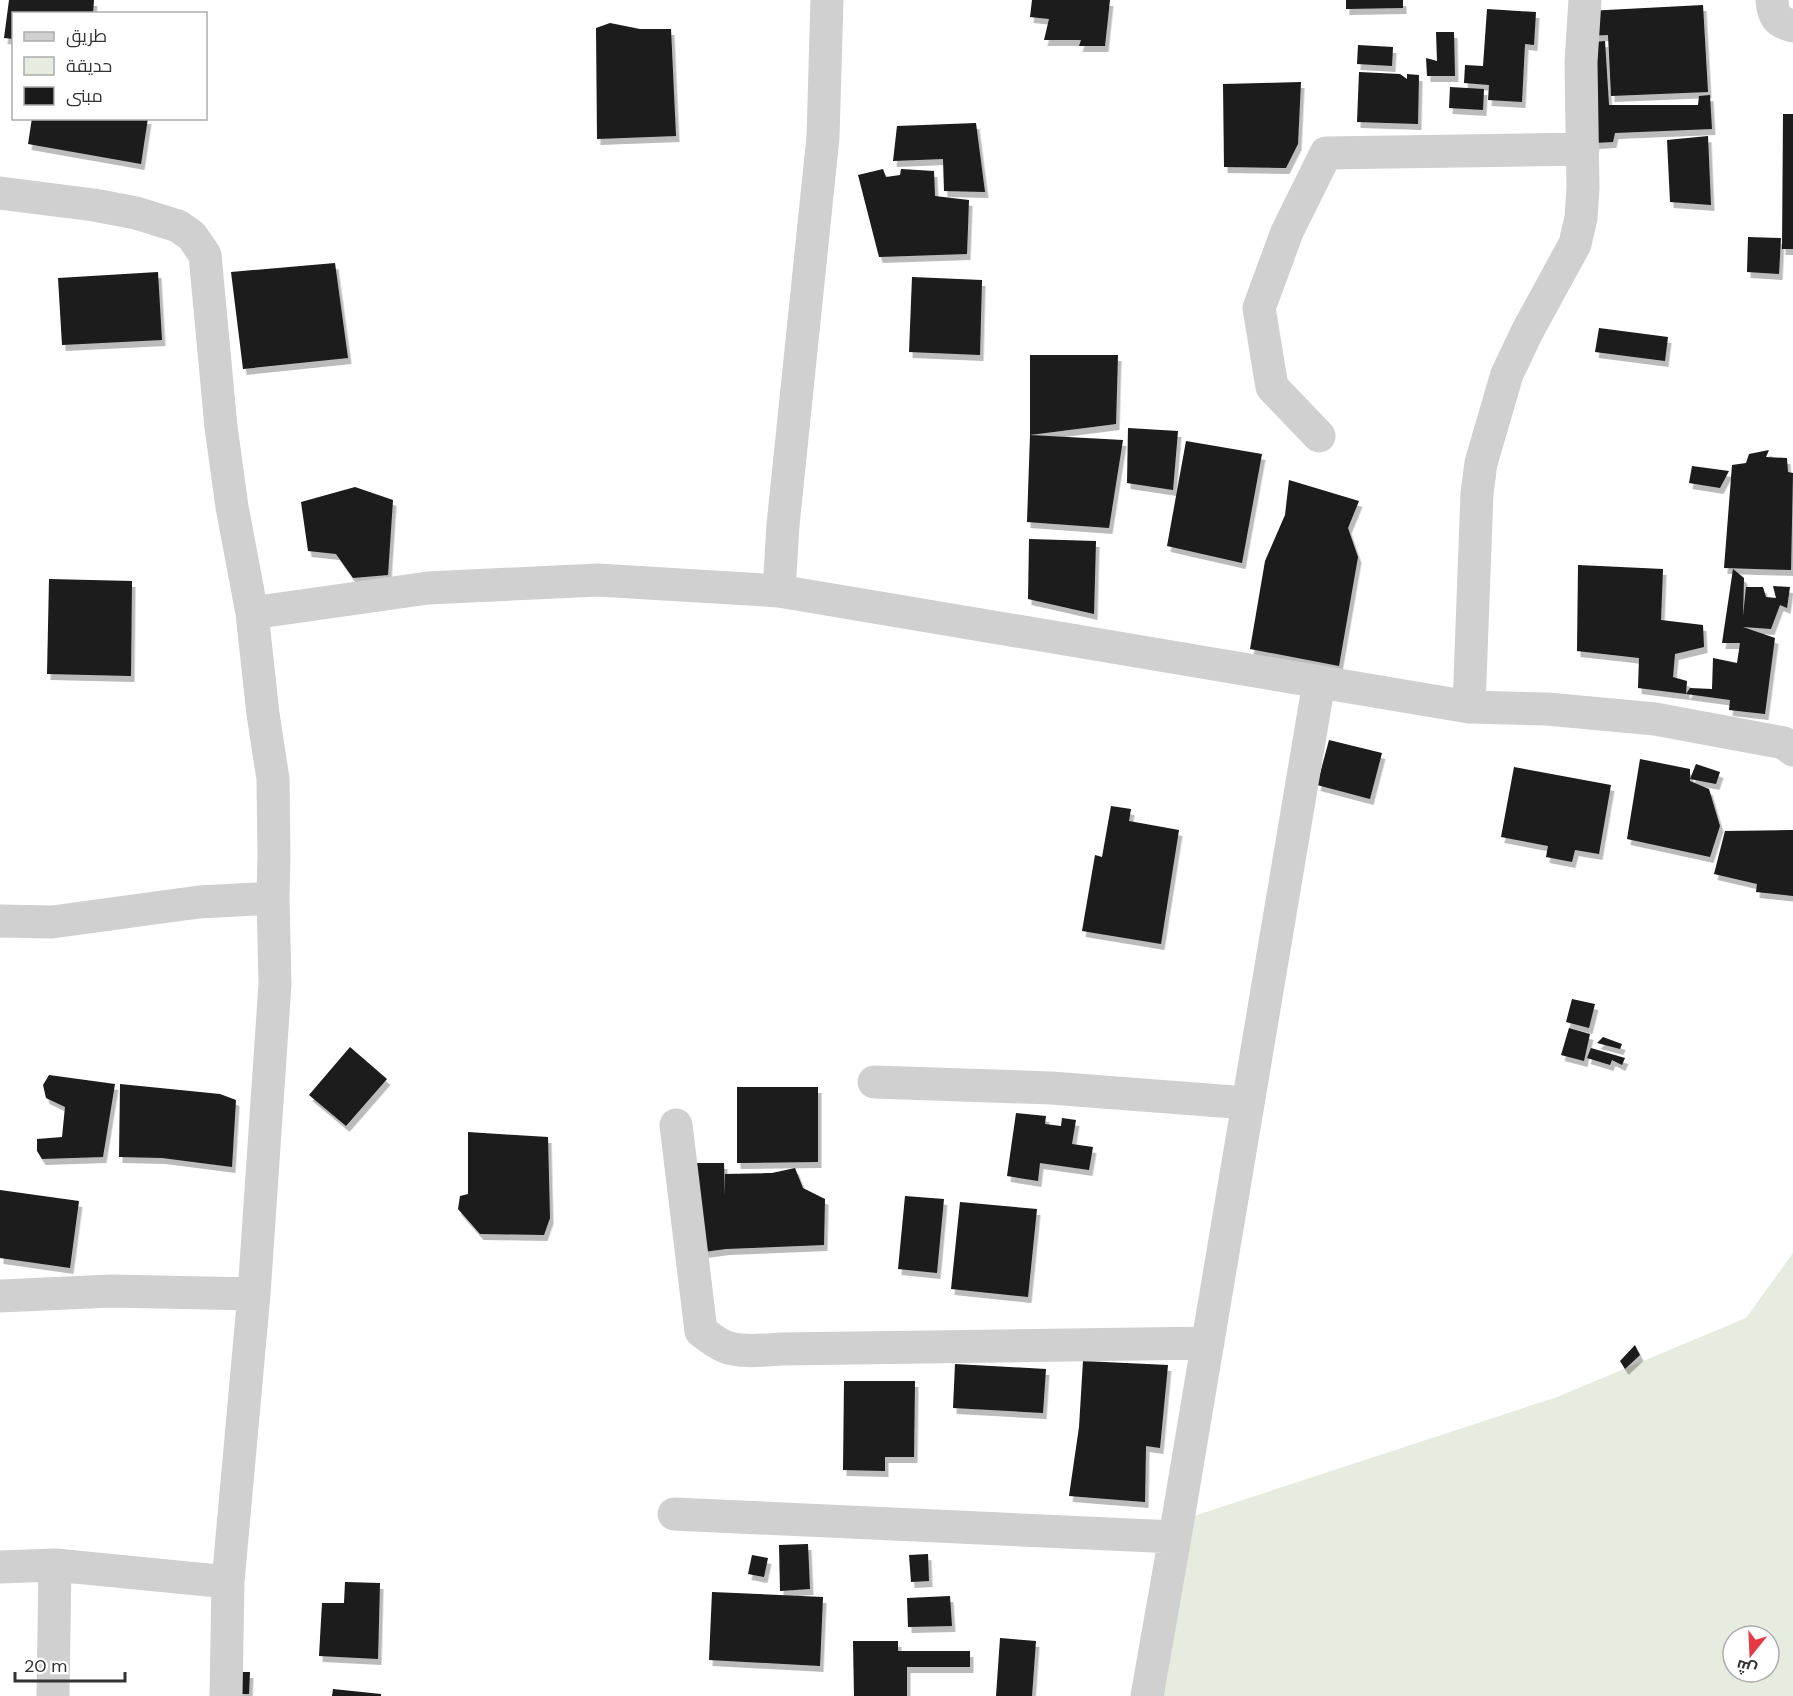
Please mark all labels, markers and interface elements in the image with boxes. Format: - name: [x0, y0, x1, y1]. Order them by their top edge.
- legend: [12, 12, 207, 120]
- text: طريق: [66, 24, 107, 48]
- text: حديقة: [66, 54, 112, 78]
- text: مبنى: [66, 84, 103, 108]
- north arrow: [1721, 1624, 1781, 1684]
- scale bar: [15, 1645, 124, 1683]
- text: 20 m: [24, 1654, 67, 1678]
- text: ش: [1734, 1655, 1760, 1681]

